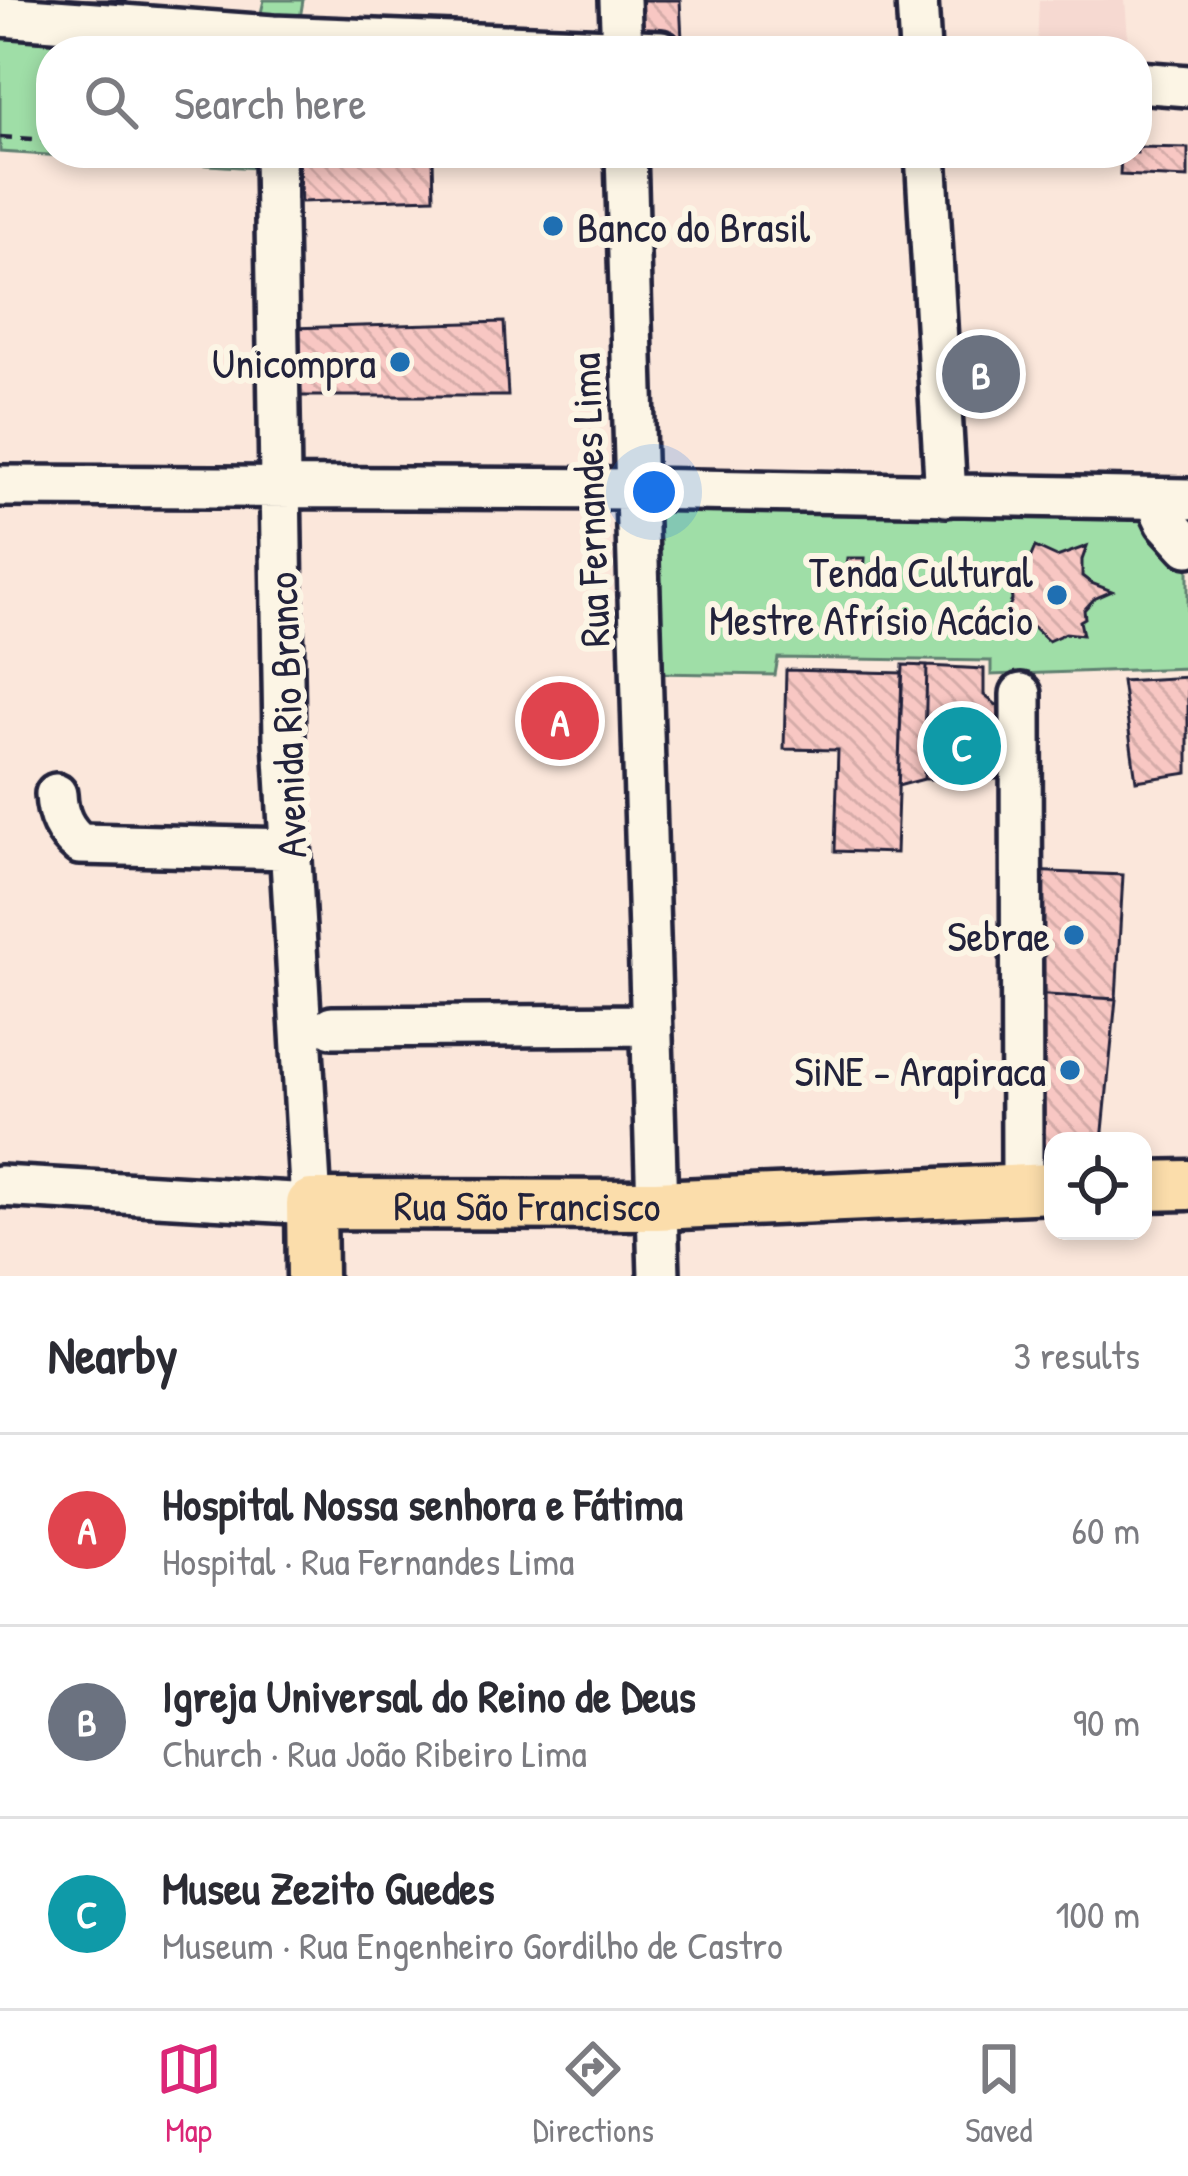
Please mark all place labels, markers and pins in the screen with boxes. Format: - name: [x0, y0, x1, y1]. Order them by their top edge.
- place label: Banco do Brasil: [577, 198, 811, 255]
- marker: Banco do Brasil: [540, 213, 566, 239]
- pin: B: [942, 329, 1020, 419]
- place label: Unicompra: [212, 334, 376, 391]
- marker: Unicompra: [387, 349, 413, 375]
- place label: Tenda Cultural Mestre Afrísio Acácio: [709, 543, 1034, 648]
- marker: Tenda Cultural Mestre Afrísio Acácio: [1044, 582, 1070, 608]
- pin: A: [521, 676, 599, 766]
- pin: C: [923, 701, 1001, 791]
- place label: Sebrae: [947, 907, 1050, 964]
- marker: Sebrae: [1061, 922, 1087, 948]
- place label: SiNE - Arapiraca: [794, 1042, 1046, 1099]
- marker: SiNE - Arapiraca: [1057, 1057, 1083, 1083]

